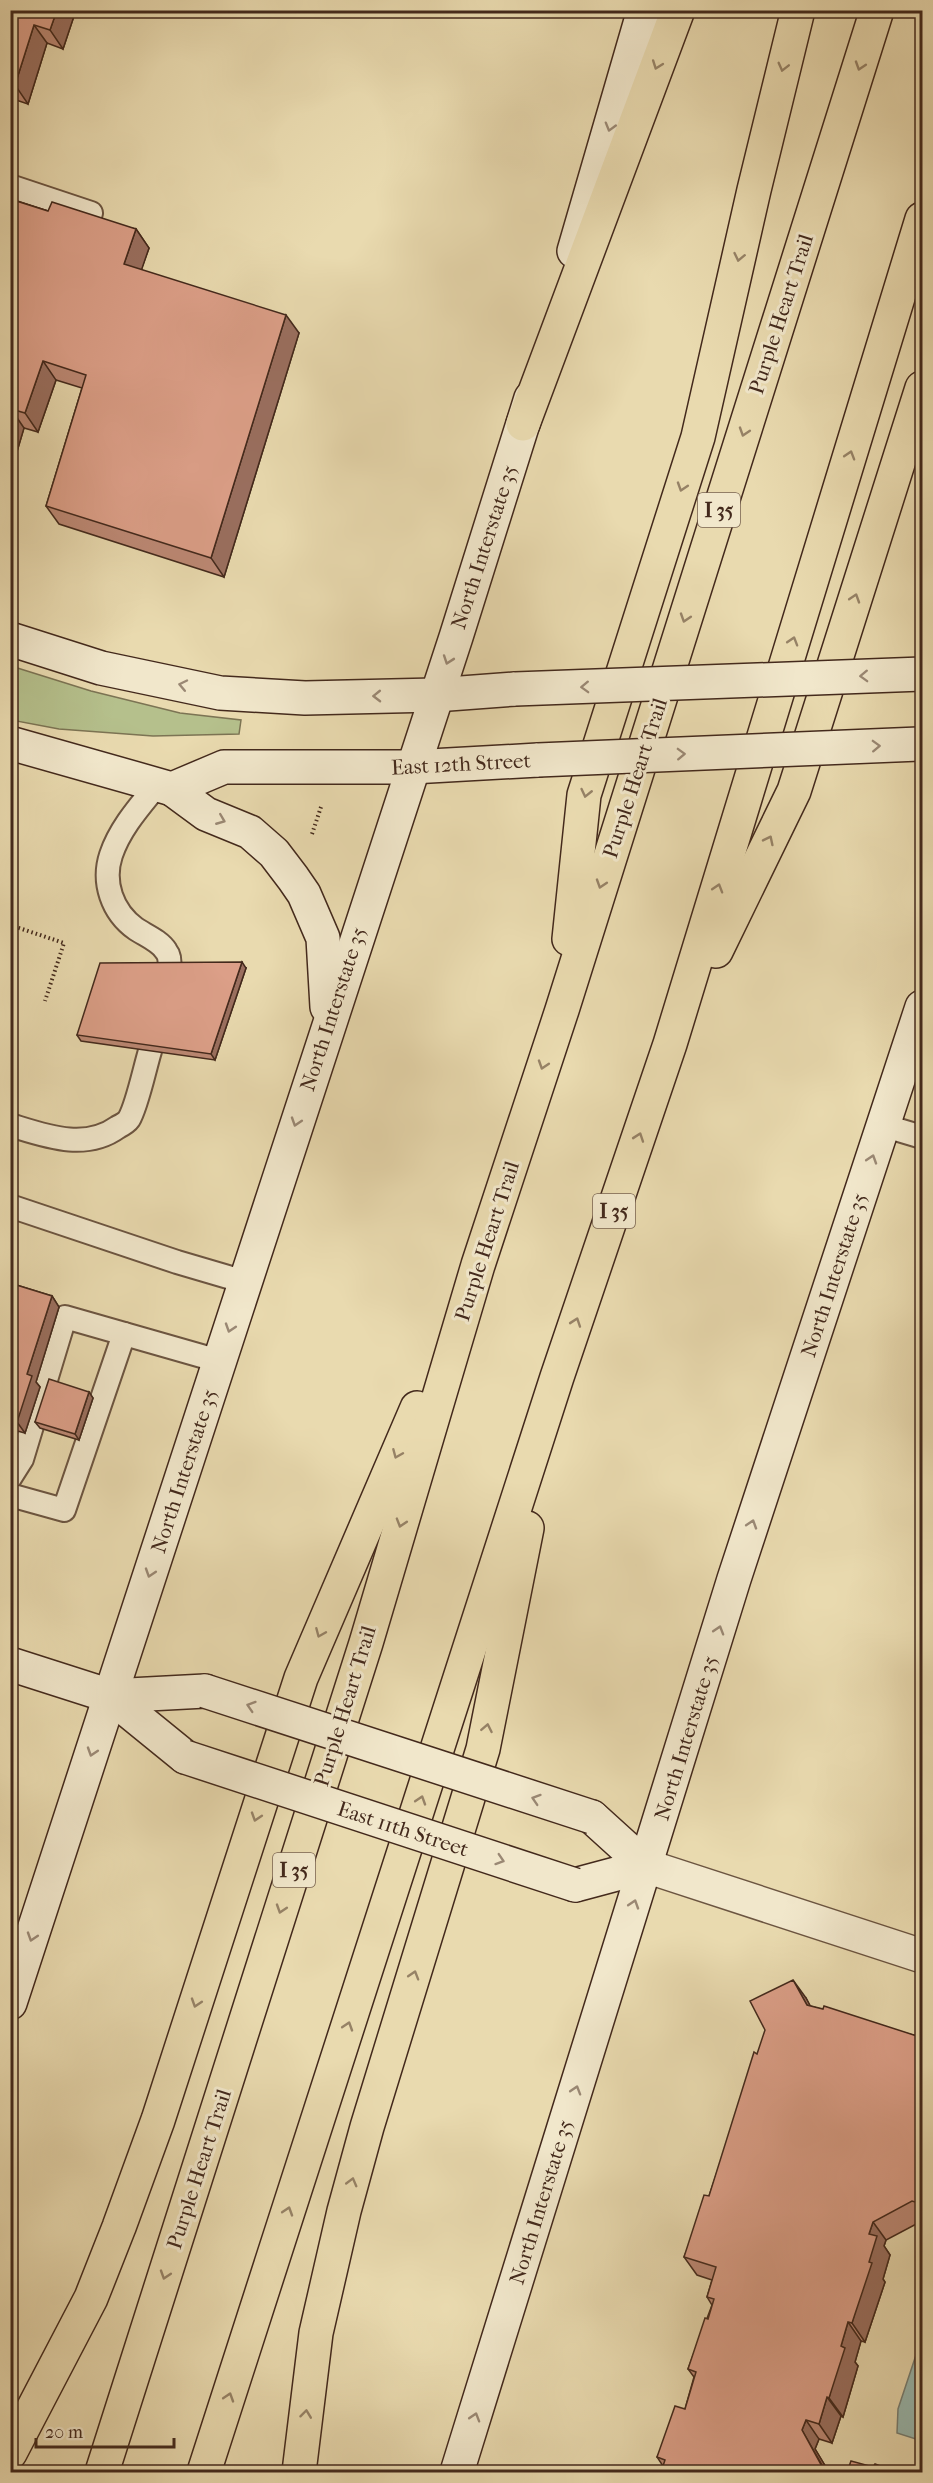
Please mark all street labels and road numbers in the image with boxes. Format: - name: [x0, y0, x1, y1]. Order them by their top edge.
- street label: Purple Heart Trail: [744, 231, 818, 397]
- street label: North Interstate 35: [446, 462, 522, 632]
- road number: I 35: [698, 493, 740, 527]
- street label: Purple Heart Trail: [598, 695, 672, 861]
- street label: East 12th Street: [391, 748, 532, 780]
- street label: North Interstate 35: [295, 924, 371, 1094]
- street label: Purple Heart Trail: [450, 1158, 524, 1324]
- street label: North Interstate 35: [796, 1190, 872, 1360]
- road number: I 35: [593, 1194, 635, 1228]
- street label: North Interstate 35: [146, 1386, 222, 1556]
- street label: Purple Heart Trail: [309, 1623, 381, 1789]
- street label: North Interstate 35: [650, 1653, 722, 1823]
- street label: East 11th Street: [334, 1796, 472, 1862]
- road number: I 35: [273, 1853, 315, 1887]
- street label: Purple Heart Trail: [162, 2086, 236, 2252]
- street label: North Interstate 35: [505, 2117, 577, 2287]

